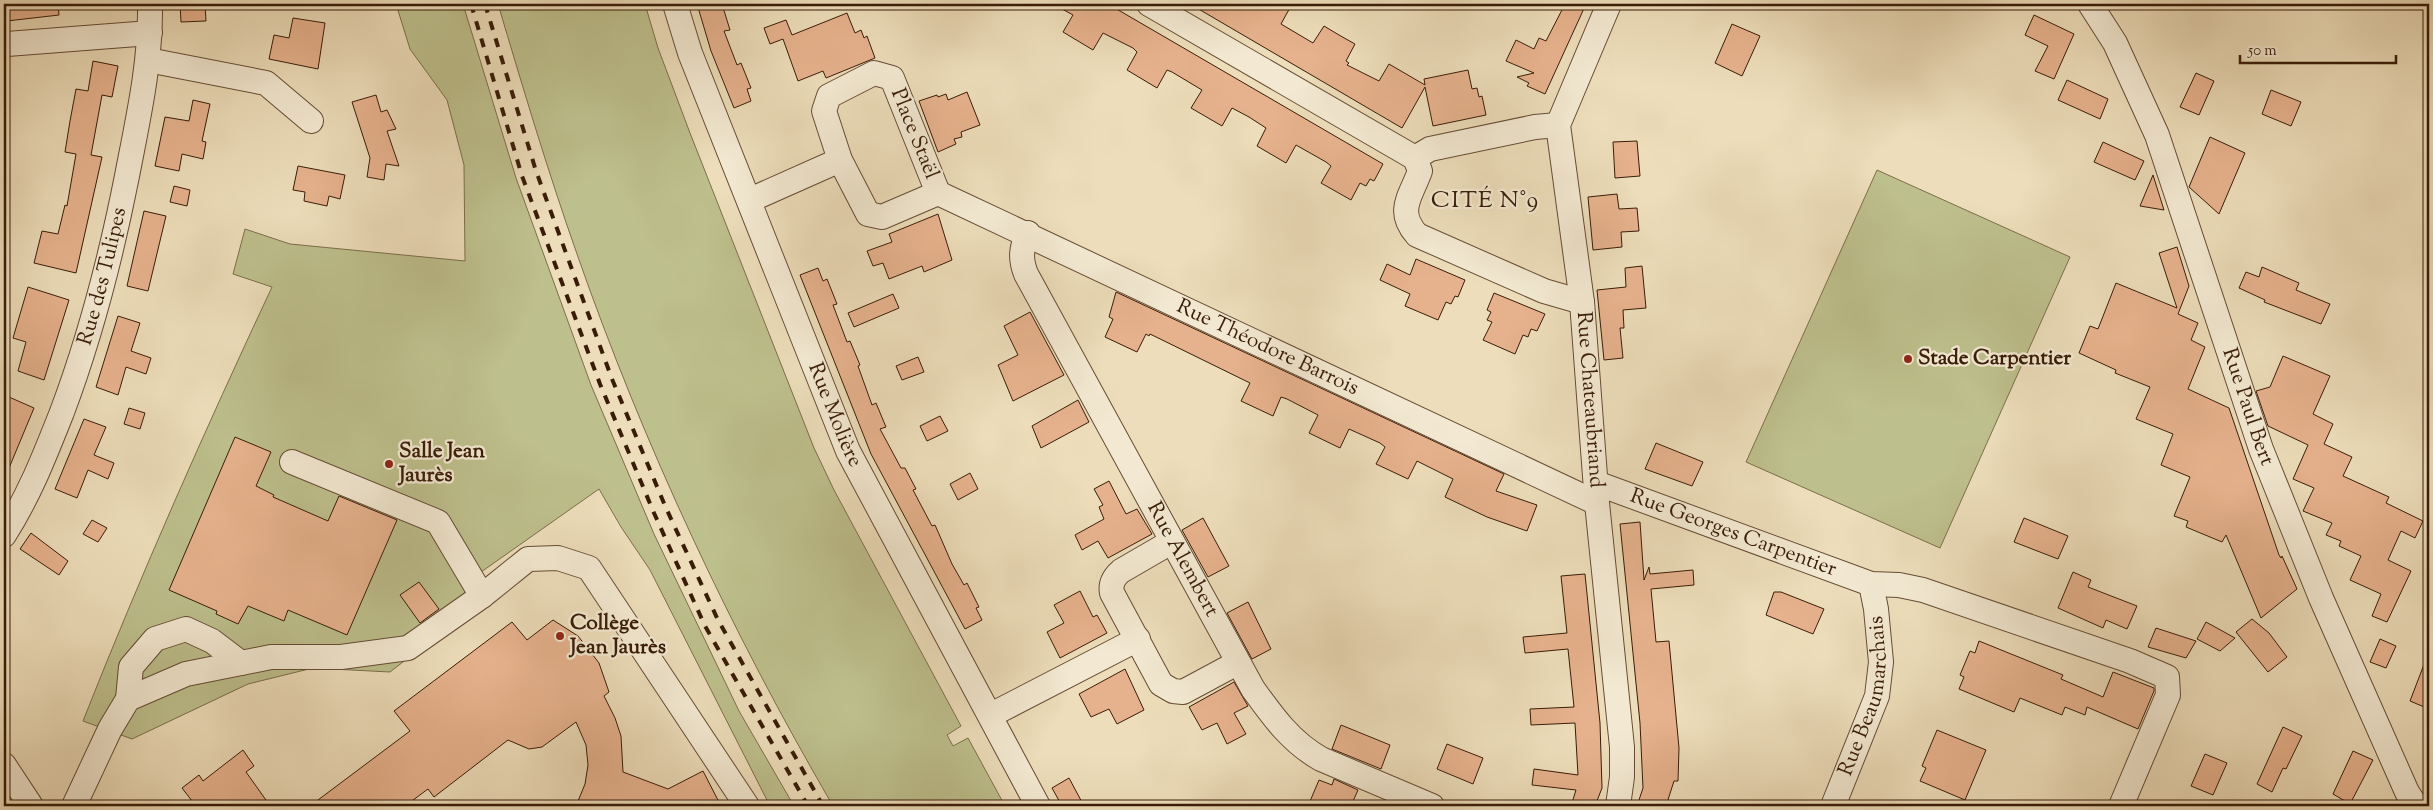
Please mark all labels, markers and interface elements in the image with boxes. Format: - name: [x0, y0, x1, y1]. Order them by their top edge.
- scale bar: [2240, 32, 2397, 64]
- text: 50 m: [2247, 41, 2277, 62]
- street label: Place Staël: [882, 84, 946, 184]
- district label: CITÉ N°9: [1431, 184, 1539, 218]
- street label: Rue des Tulipes: [71, 205, 135, 349]
- street label: Rue Théodore Barrois: [1171, 292, 1364, 404]
- street label: Rue Chateaubriand: [1568, 310, 1611, 489]
- place label: Stade Carpentier: [1918, 344, 2071, 374]
- street label: Rue Paul Bert: [2214, 344, 2281, 470]
- marker: Stade Carpentier: [1902, 353, 1914, 365]
- street label: Rue Molière: [799, 358, 869, 473]
- place label: Salle Jean Jaurès: [397, 437, 486, 491]
- marker: Salle Jean Jaurès: [383, 458, 395, 470]
- street label: Rue Georges Carpentier: [1625, 482, 1841, 585]
- street label: Rue Alembert: [1139, 497, 1226, 623]
- place label: Collège Jean Jaurès: [568, 609, 666, 663]
- street label: Rue Beaumarchais: [1831, 615, 1896, 781]
- marker: Collège Jean Jaurès: [554, 630, 566, 642]

